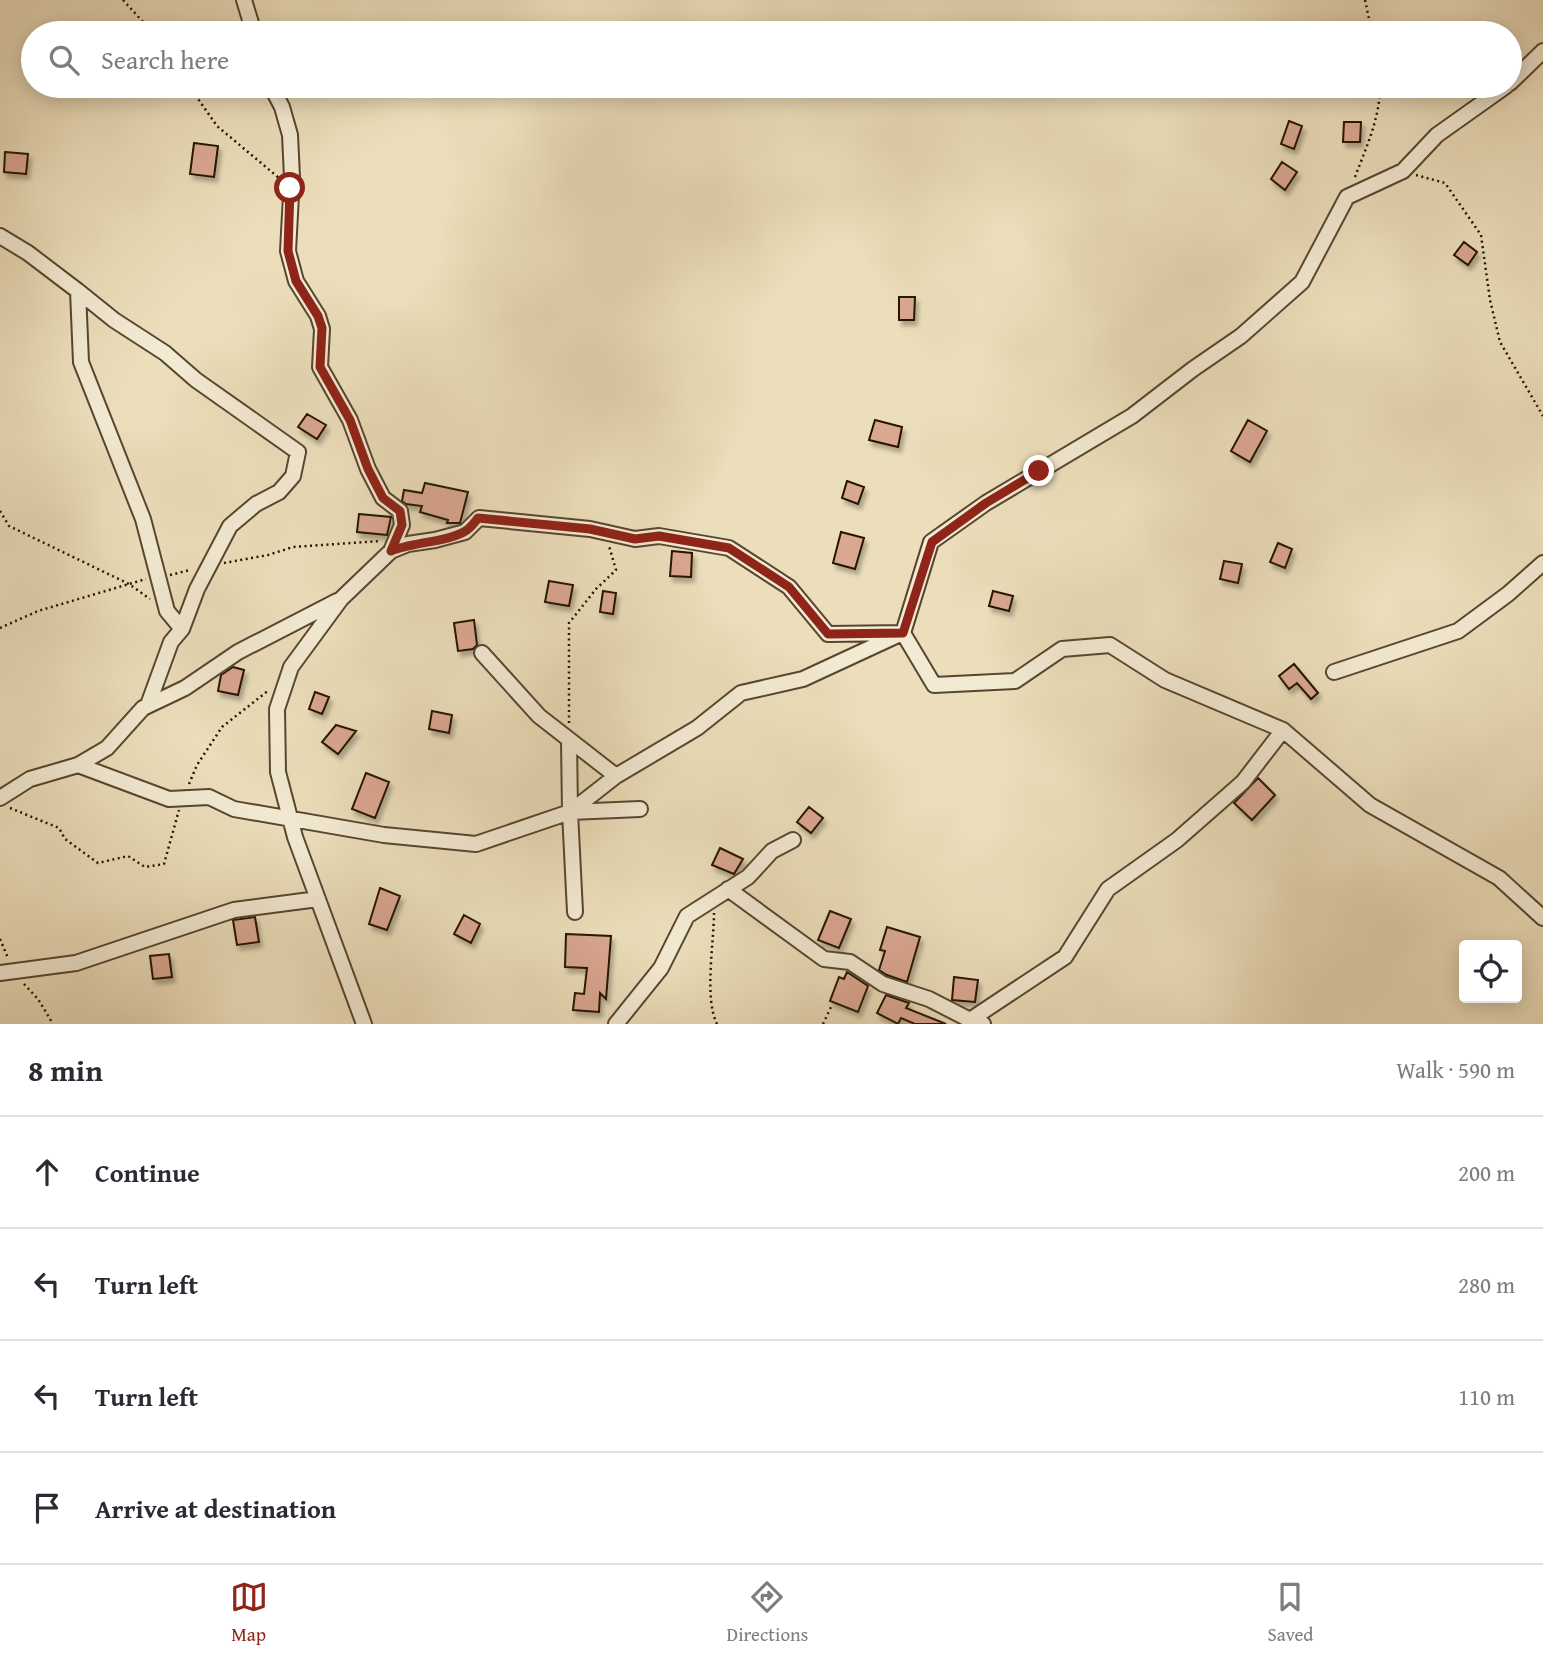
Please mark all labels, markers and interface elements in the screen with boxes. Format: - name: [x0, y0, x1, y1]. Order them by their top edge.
- search box: [21, 21, 1522, 98]
- text: Search here: [101, 40, 229, 79]
- icon: search: [45, 41, 83, 79]
- route start: [274, 172, 305, 203]
- route end: [1023, 455, 1054, 486]
- map controls: [1459, 940, 1522, 1003]
- button: locate: [1459, 940, 1522, 1003]
- text: 8 min: [28, 1048, 103, 1092]
- text: Walk · 590 m: [1396, 1053, 1515, 1086]
- icon: ahead: [28, 1153, 66, 1191]
- text: Continue: [95, 1153, 200, 1192]
- text: 200 m: [1458, 1156, 1515, 1189]
- icon: left: [28, 1265, 66, 1303]
- text: Turn left: [95, 1265, 198, 1304]
- text: 280 m: [1458, 1268, 1515, 1301]
- icon: left: [28, 1377, 66, 1415]
- text: Turn left: [95, 1377, 198, 1416]
- text: 110 m: [1458, 1380, 1515, 1413]
- icon: arrive: [28, 1489, 66, 1527]
- text: Arrive at destination: [95, 1489, 336, 1528]
- tab: Map: [230, 1578, 268, 1648]
- tab: Directions: [727, 1578, 808, 1648]
- tab: Saved: [1267, 1578, 1313, 1648]

